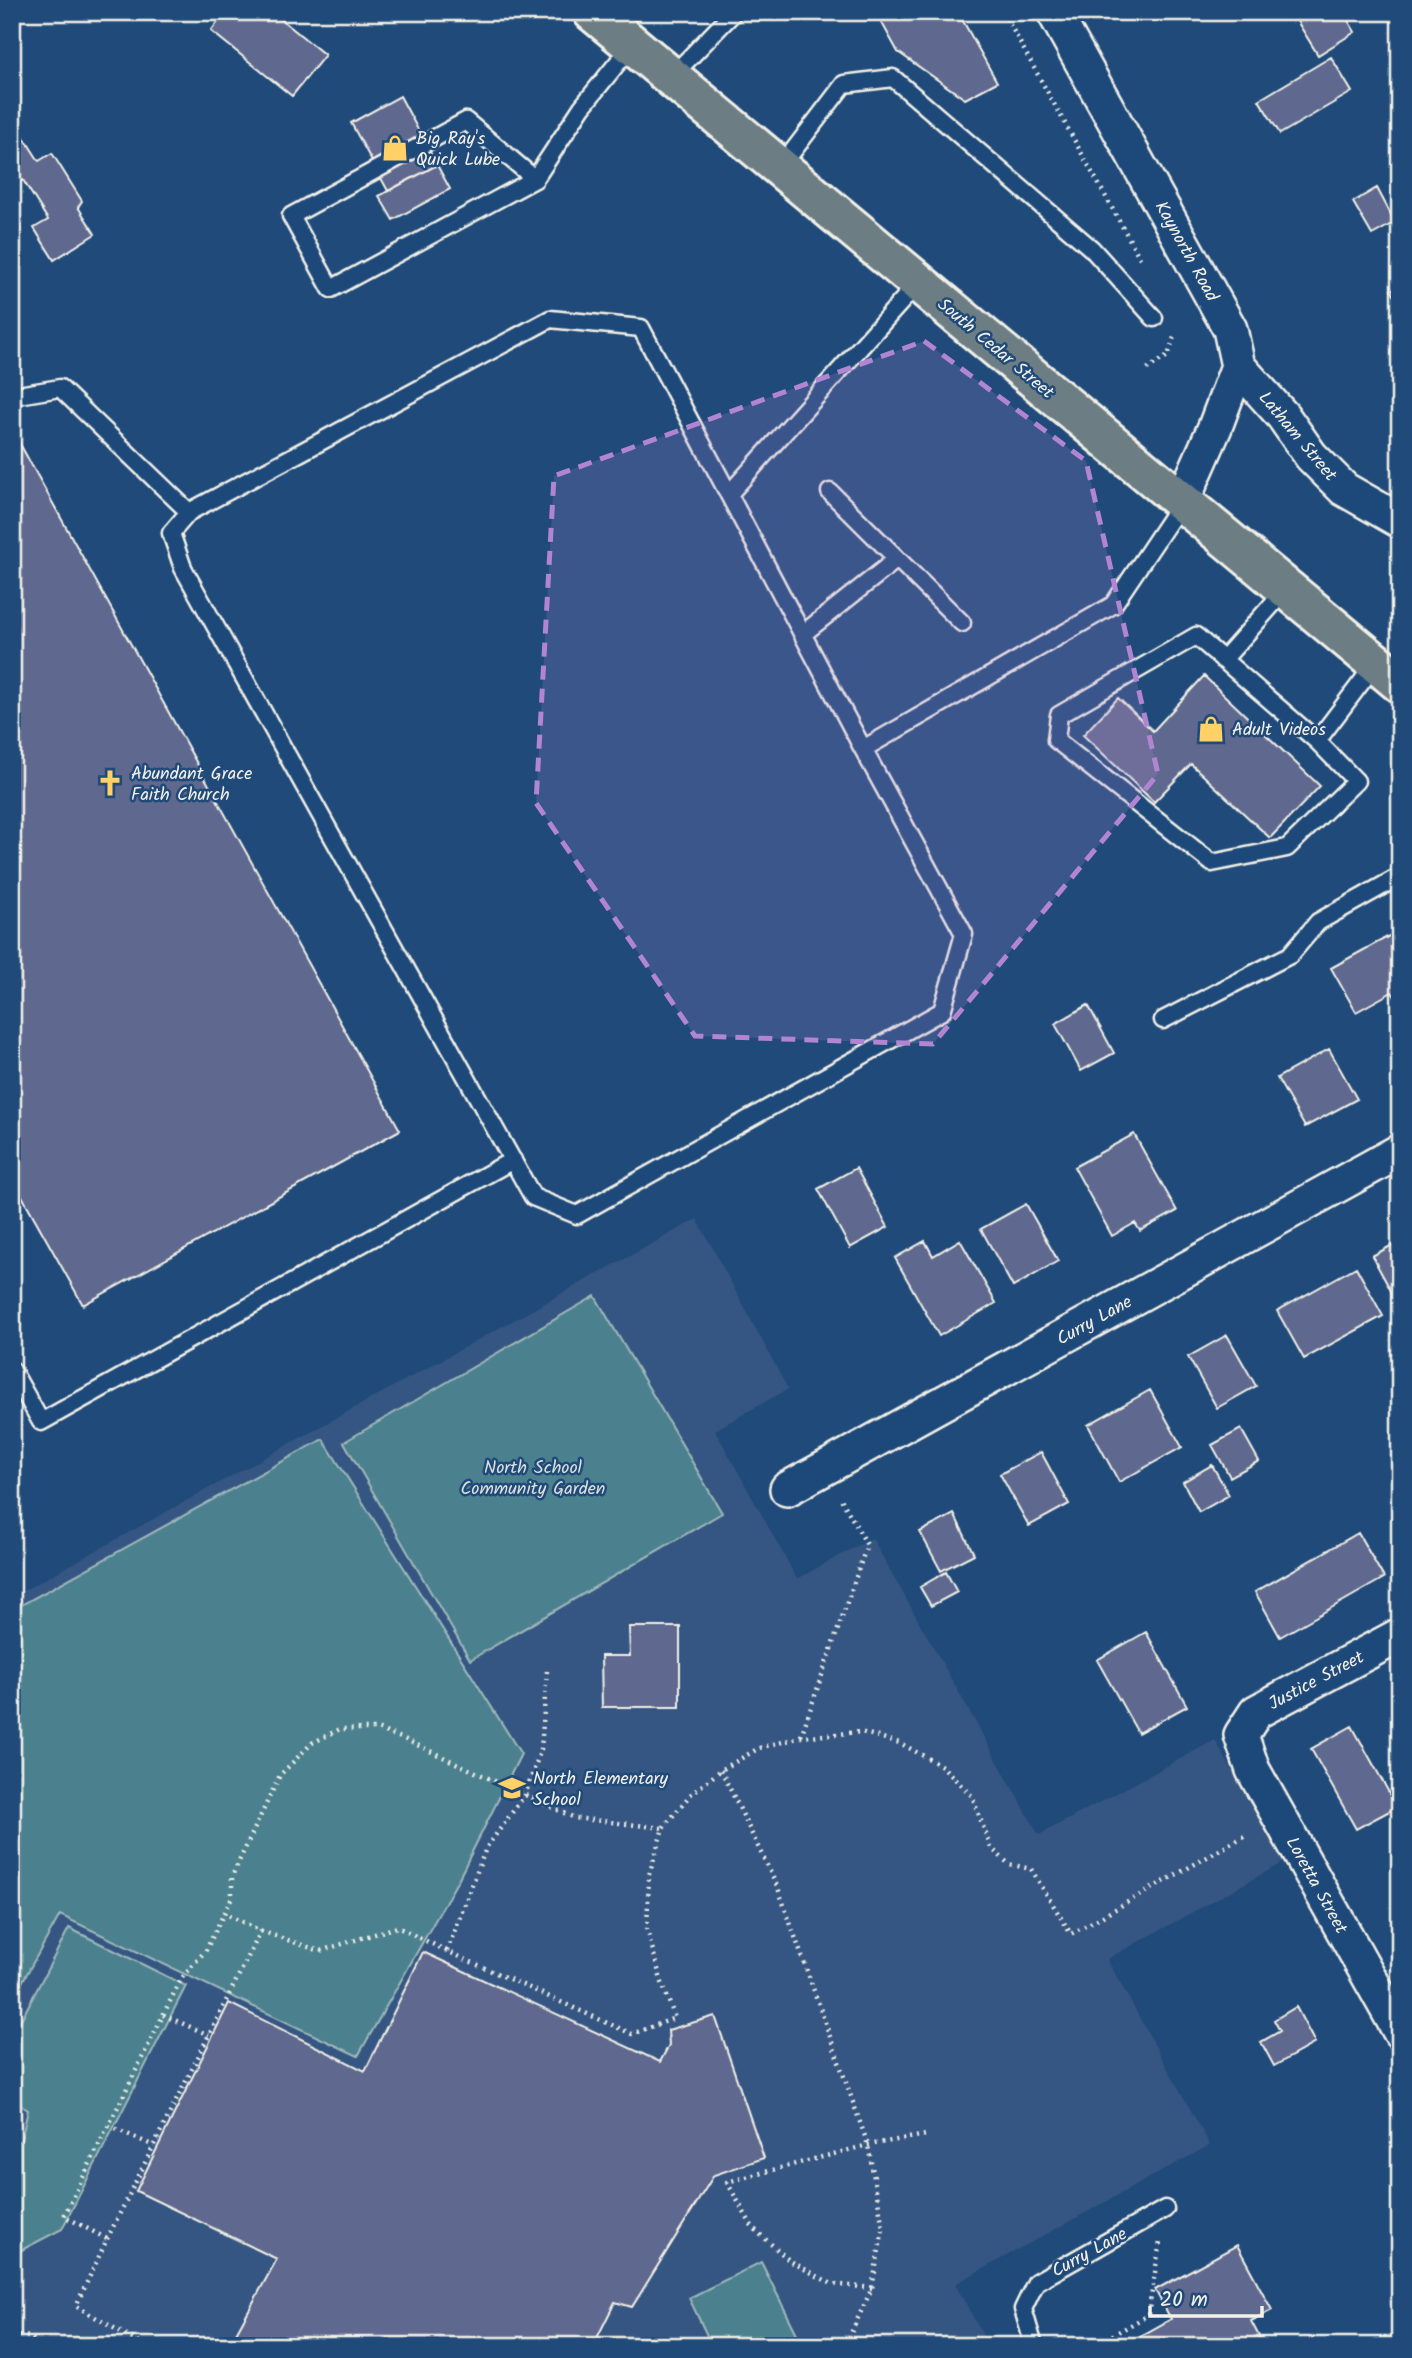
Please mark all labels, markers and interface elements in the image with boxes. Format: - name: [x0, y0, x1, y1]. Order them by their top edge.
- place label: Big Ray's Quick Lube: [416, 125, 500, 175]
- shop icon: Big Ray's Quick Lube: [380, 133, 410, 163]
- street label: Kaynorth Road: [1146, 196, 1226, 308]
- street label: South Cedar Street: [930, 291, 1061, 408]
- street label: Latham Street: [1250, 385, 1344, 489]
- shop icon: Adult Videos: [1196, 714, 1226, 744]
- place label: Adult Videos: [1232, 716, 1326, 745]
- place label: Abundant Grace Faith Church: [131, 760, 252, 810]
- church icon: Abundant Grace Faith Church: [95, 768, 125, 798]
- street label: Curry Lane: [1051, 1289, 1138, 1354]
- park label: North School Community Garden: [461, 1454, 605, 1504]
- street label: Justice Street: [1264, 1643, 1371, 1719]
- place label: North Elementary School: [533, 1765, 669, 1815]
- school or university icon: North Elementary School: [497, 1773, 527, 1803]
- street label: Loretta Street: [1277, 1832, 1355, 1941]
- street label: Curry Lane: [1046, 2221, 1133, 2286]
- scale bar: [1150, 2274, 1262, 2318]
- text: 20 m: [1160, 2284, 1208, 2317]

